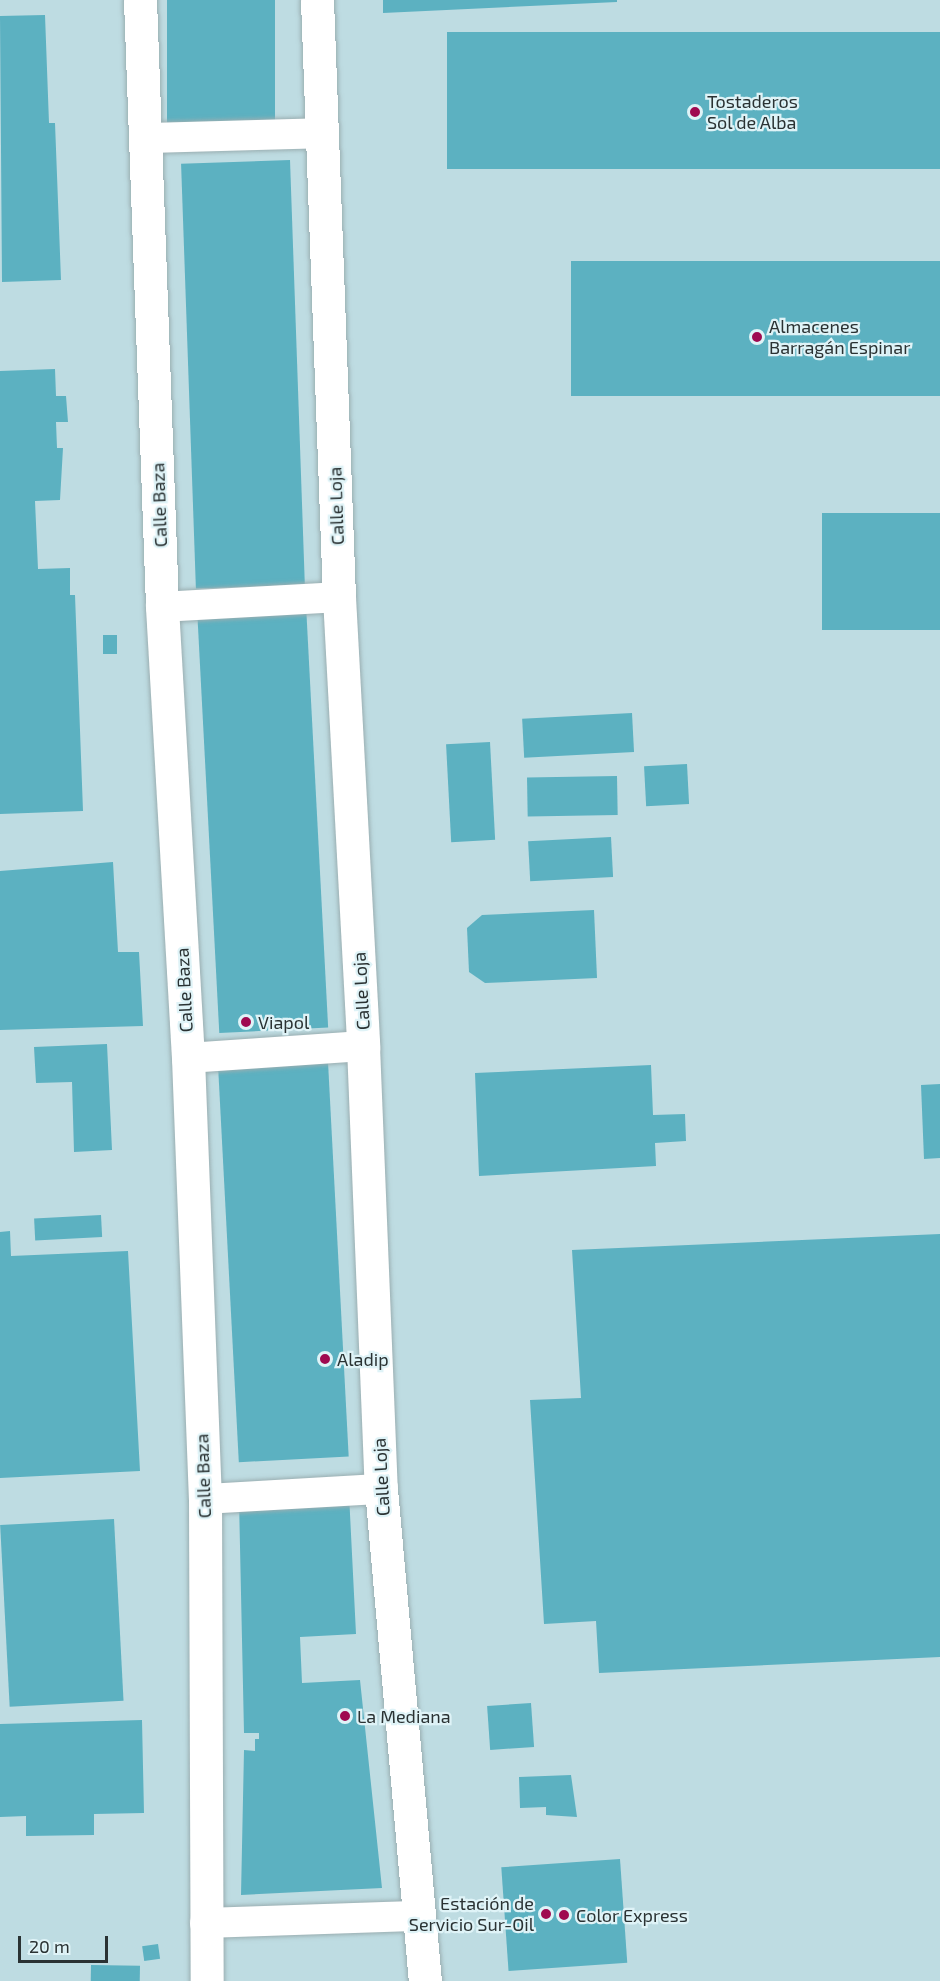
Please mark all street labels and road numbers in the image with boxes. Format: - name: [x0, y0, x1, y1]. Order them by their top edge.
- street label: Calle Baza: [147, 462, 171, 548]
- street label: Calle Loja: [324, 466, 348, 546]
- street label: Calle Baza: [171, 947, 197, 1033]
- street label: Calle Loja: [348, 951, 374, 1031]
- street label: Calle Baza: [191, 1433, 215, 1519]
- street label: Calle Loja: [368, 1437, 394, 1517]

